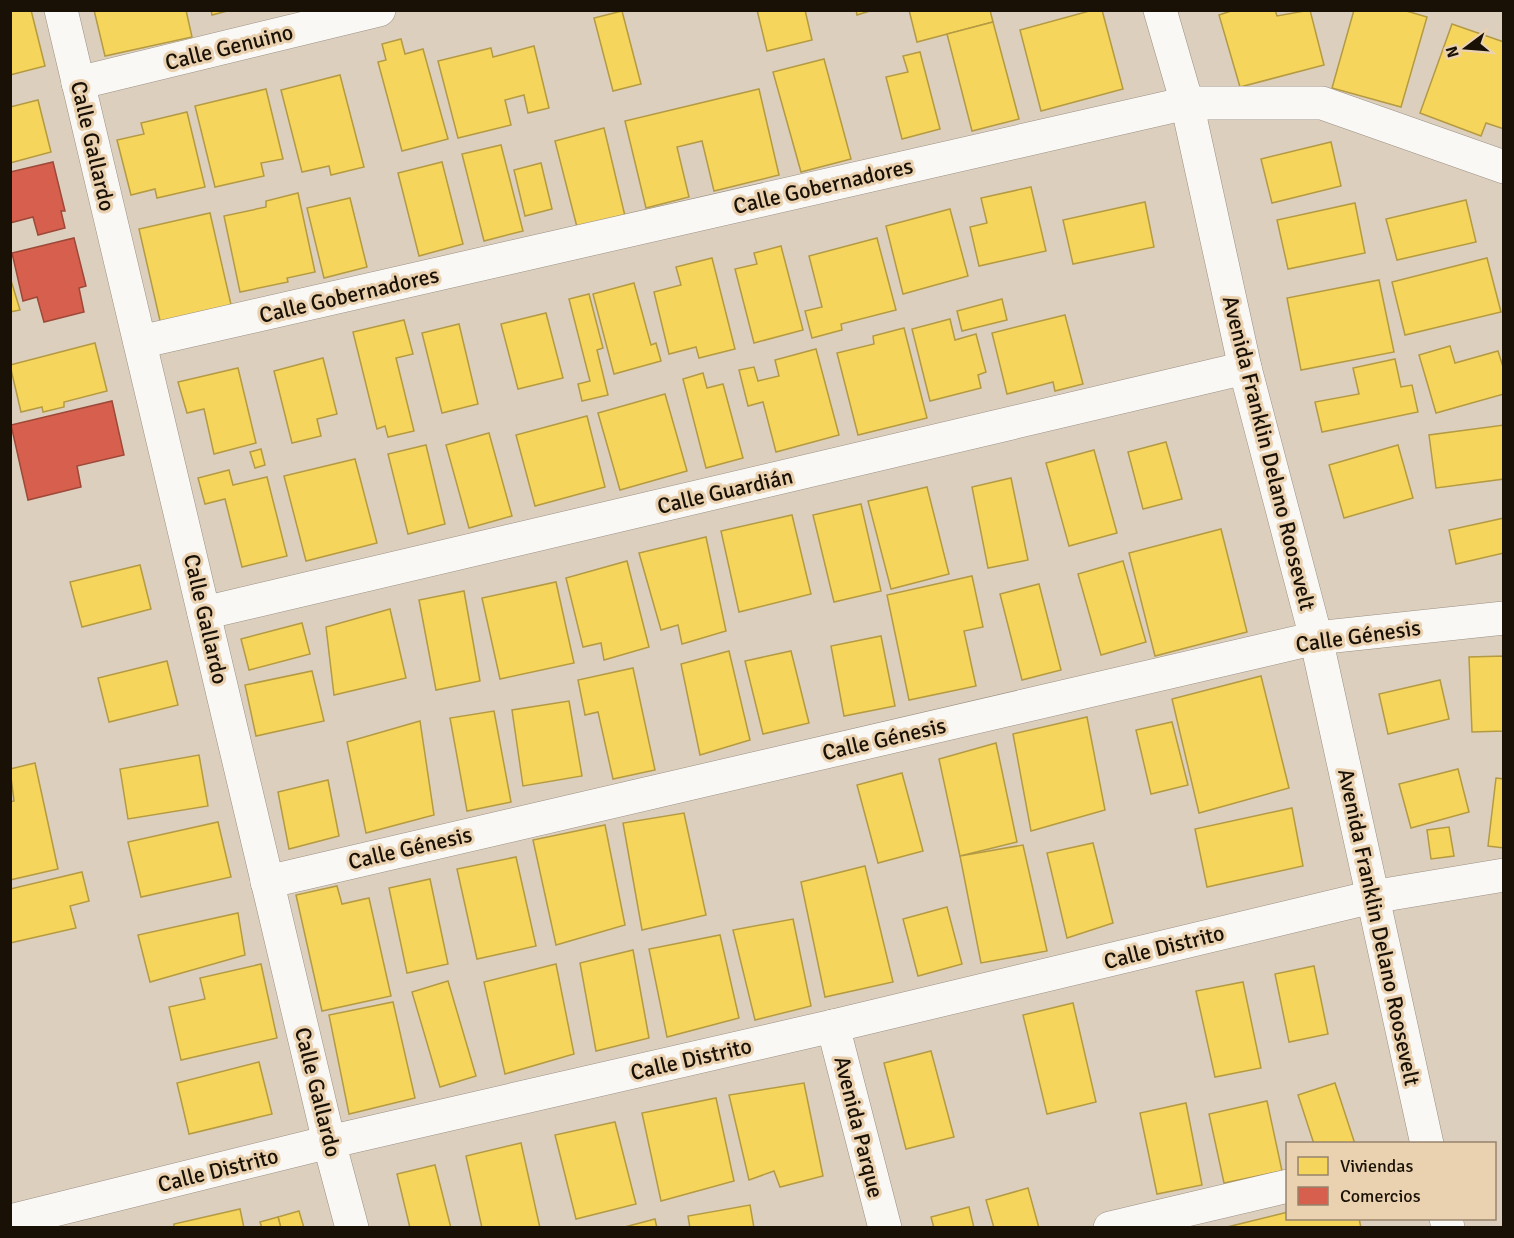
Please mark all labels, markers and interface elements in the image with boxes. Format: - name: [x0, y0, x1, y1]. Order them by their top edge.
- street label: Calle Genuino: [162, 18, 296, 76]
- north arrow: [1436, 18, 1496, 78]
- text: N: [1441, 44, 1464, 60]
- street label: Calle Gallardo: [65, 78, 121, 214]
- street label: Calle Gobernadores: [731, 152, 915, 220]
- street label: Calle Gobernadores: [257, 261, 441, 329]
- street label: Avenida Franklin Delano Roosevelt: [1217, 293, 1321, 613]
- street label: Calle Guardián: [654, 462, 796, 520]
- street label: Calle Gallardo: [178, 551, 234, 687]
- street label: Calle Génesis: [1294, 614, 1422, 658]
- street label: Calle Génesis: [820, 712, 948, 766]
- street label: Avenida Franklin Delano Roosevelt: [1332, 766, 1426, 1088]
- street label: Calle Génesis: [346, 821, 474, 875]
- street label: Calle Distrito: [1101, 919, 1227, 975]
- street label: Calle Gallardo: [289, 1024, 347, 1160]
- street label: Calle Distrito: [628, 1032, 754, 1086]
- street label: Avenida Parque: [828, 1053, 890, 1201]
- street label: Calle Distrito: [155, 1142, 281, 1198]
- legend: [1286, 1142, 1496, 1220]
- text: Viviendas: [1340, 1155, 1413, 1177]
- text: Comercios: [1340, 1185, 1421, 1207]

